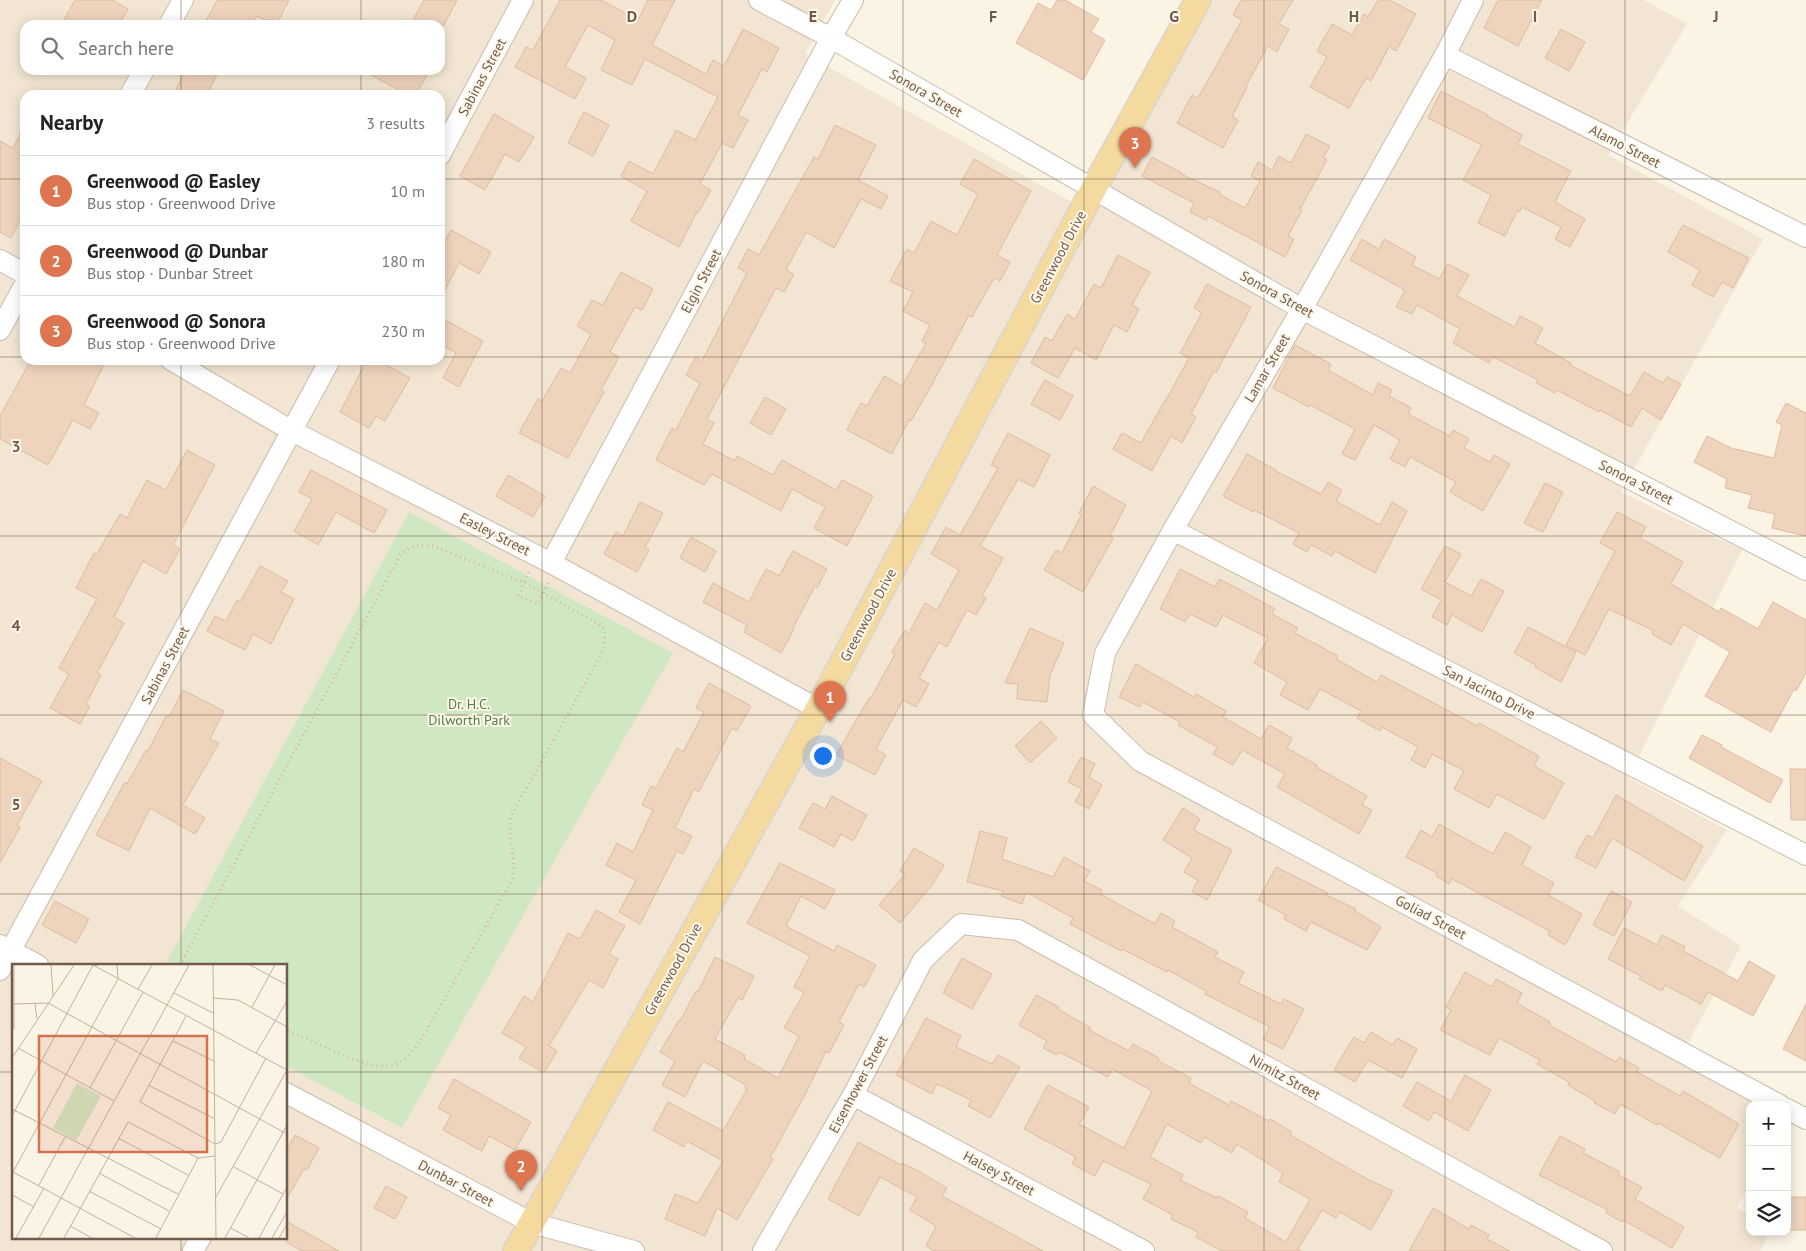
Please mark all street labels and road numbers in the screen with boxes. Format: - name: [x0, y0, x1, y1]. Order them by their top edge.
- street label: Sabinas Street: [454, 35, 510, 119]
- street label: Sonora Street: [886, 65, 966, 121]
- street label: Alamo Street: [1586, 120, 1664, 172]
- street label: Greenwood Drive: [1026, 207, 1090, 307]
- street label: Elgin Street: [677, 246, 726, 316]
- street label: Sonora Street: [1237, 266, 1317, 322]
- street label: Lamar Street: [1240, 330, 1294, 406]
- street label: Sonora Street: [1596, 456, 1677, 509]
- street label: Easley Street: [457, 509, 534, 560]
- street label: Greenwood Drive: [836, 565, 900, 665]
- street label: Sabinas Street: [137, 623, 193, 707]
- street label: San Jacinto Drive: [1440, 661, 1538, 723]
- street label: Goliad Street: [1392, 891, 1470, 943]
- street label: Greenwood Drive: [640, 920, 706, 1018]
- street label: Eisenhower Street: [825, 1032, 892, 1136]
- street label: Nimitz Street: [1246, 1050, 1324, 1104]
- street label: Halsey Street: [960, 1147, 1038, 1200]
- street label: Dunbar Street: [415, 1156, 497, 1211]

